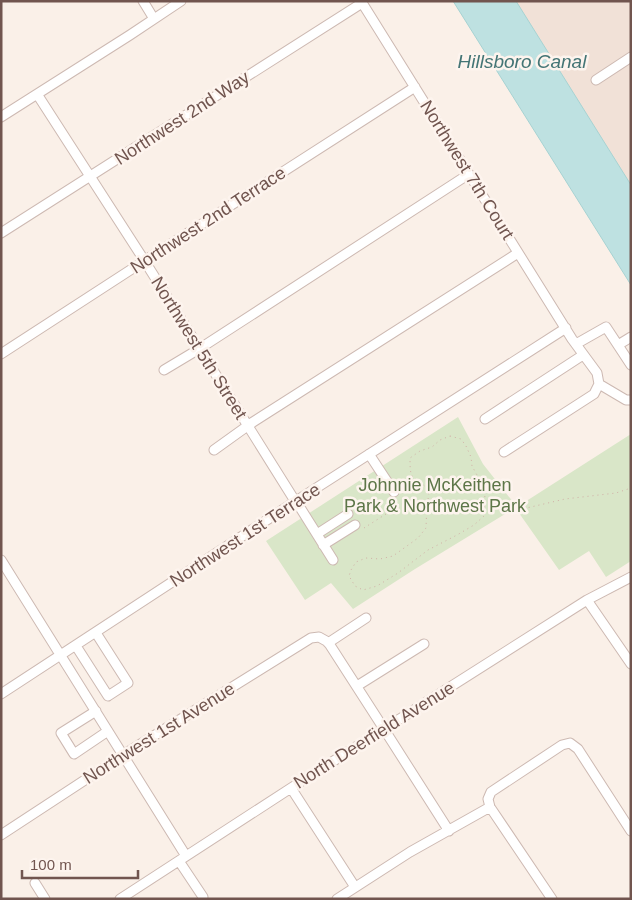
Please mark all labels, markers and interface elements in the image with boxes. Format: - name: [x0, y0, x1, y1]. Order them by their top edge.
- water label: Hillsboro Canal: [458, 51, 587, 72]
- street label: Northwest 2nd Way: [111, 67, 253, 169]
- street label: Northwest 7th Court: [416, 97, 518, 243]
- street label: Northwest 2nd Terrace: [127, 162, 289, 278]
- street label: Northwest 5th Street: [147, 273, 251, 423]
- park label: Johnnie McKeithen Park & Northwest Park: [344, 475, 527, 516]
- street label: Northwest 1st Terrace: [166, 479, 324, 591]
- street label: North Deerfield Avenue: [290, 677, 458, 793]
- street label: Northwest 1st Avenue: [80, 678, 238, 788]
- scale bar: [22, 848, 139, 880]
- text: 100 m: [30, 856, 72, 873]

